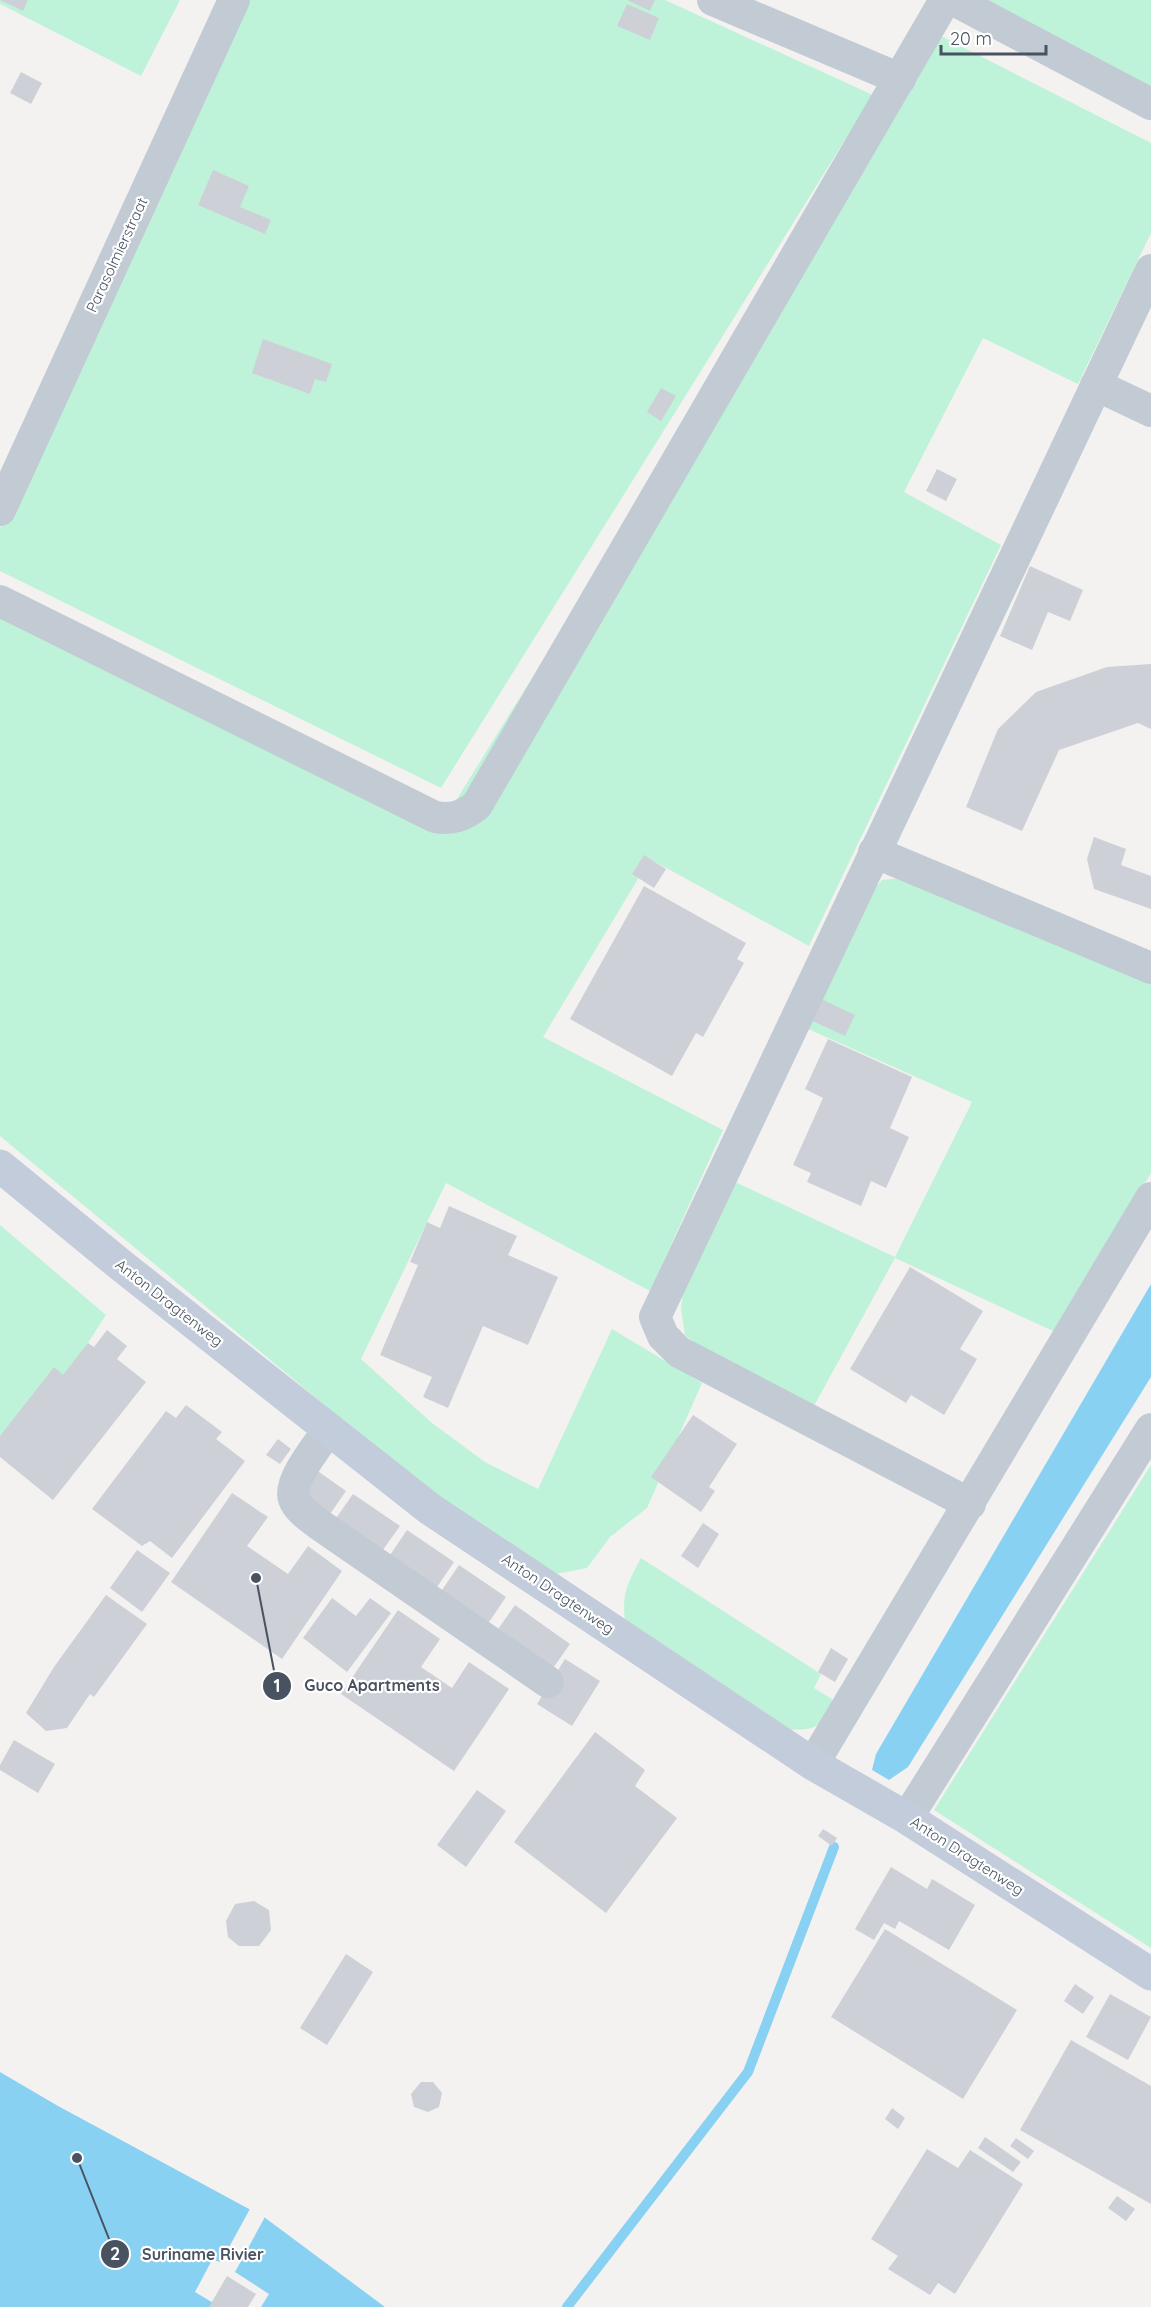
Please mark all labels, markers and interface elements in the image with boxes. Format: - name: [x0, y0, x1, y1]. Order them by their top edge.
- scale bar: [941, 18, 1046, 56]
- text: 20 m: [950, 27, 992, 50]
- street label: Parasolmierstraat: [82, 194, 151, 315]
- street label: Anton Dragtenweg: [112, 1255, 227, 1350]
- street label: Anton Dragtenweg: [499, 1549, 618, 1638]
- callout: Guco Apartments: [262, 1669, 451, 1703]
- text: 1: [273, 1674, 281, 1697]
- text: Guco Apartments: [304, 1675, 440, 1695]
- street label: Anton Dragtenweg: [907, 1812, 1027, 1899]
- callout: Suriname Rivier: [100, 2237, 276, 2271]
- text: 2: [110, 2242, 120, 2265]
- text: Suriname Rivier: [142, 2244, 264, 2264]

